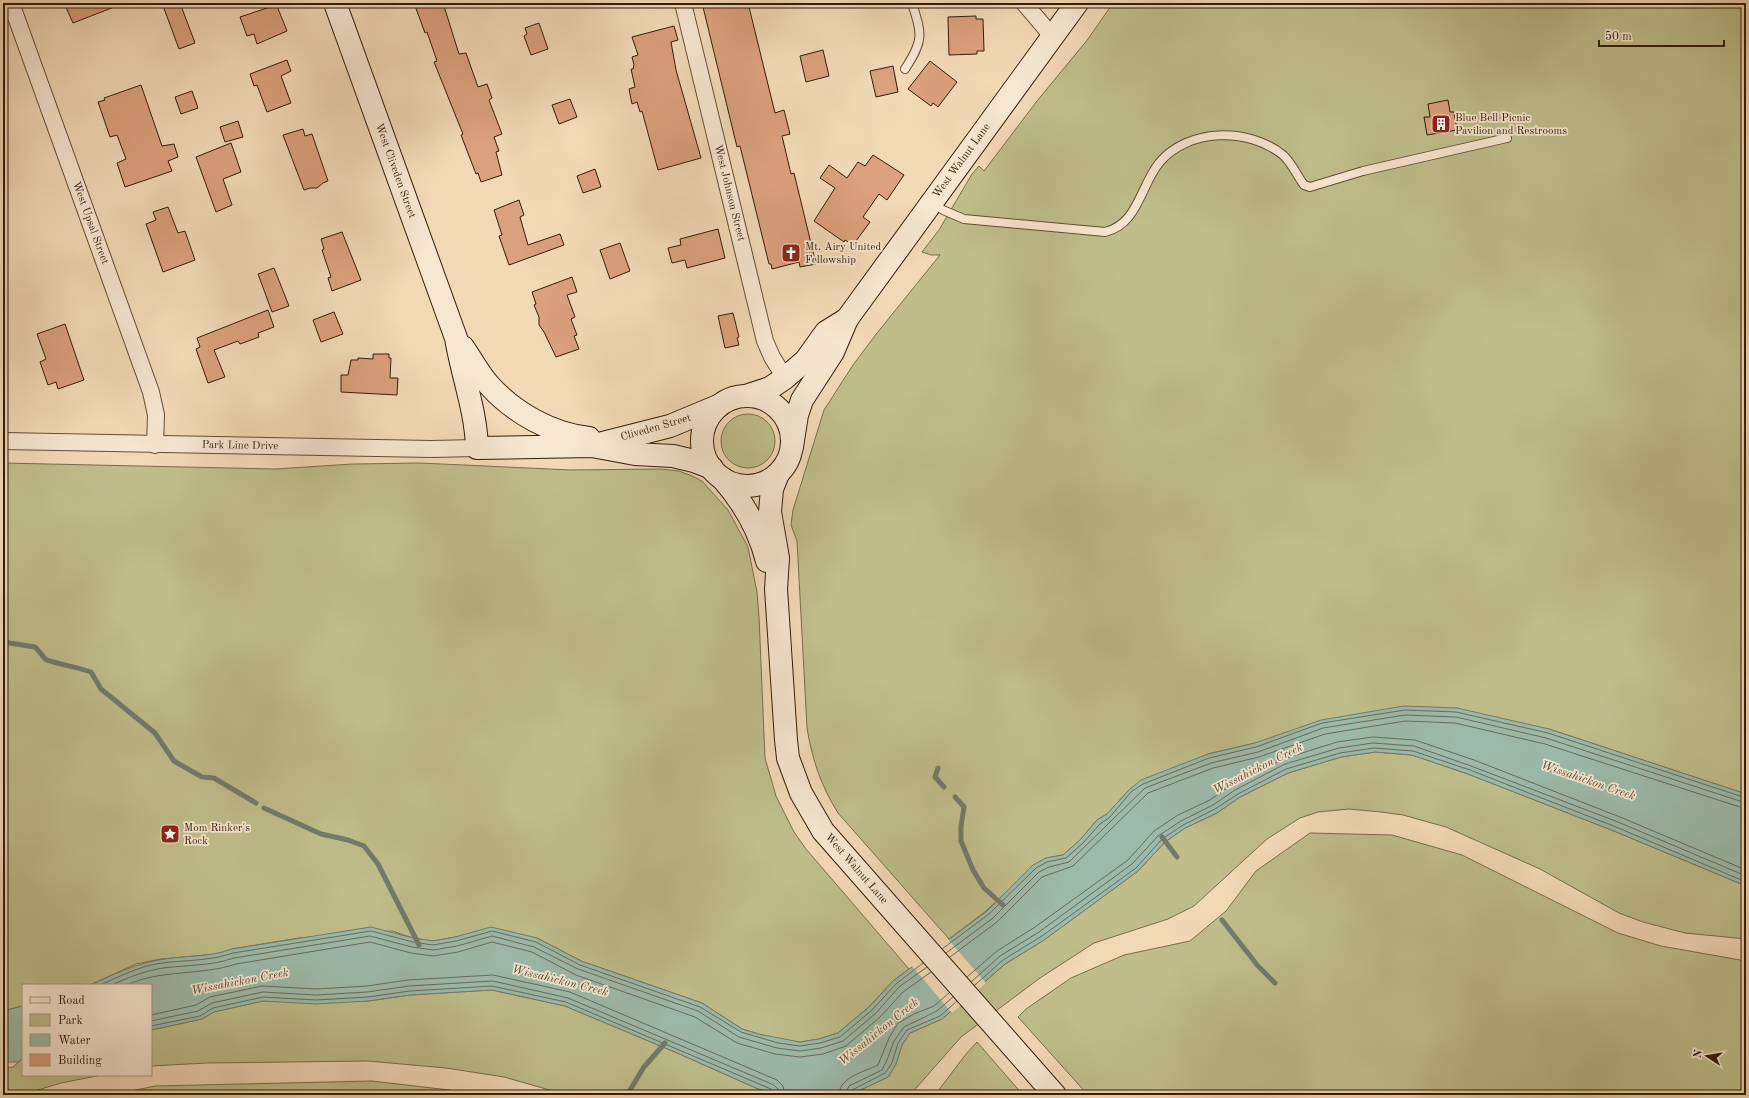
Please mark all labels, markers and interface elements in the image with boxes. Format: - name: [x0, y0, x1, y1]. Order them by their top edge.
- scale bar: [1599, 22, 1724, 48]
- text: 50 m: [1605, 30, 1632, 43]
- building icon: Blue Bell Picnic Pavilion and Restrooms: [1430, 113, 1452, 135]
- place label: Blue Bell Picnic Pavilion and Restrooms: [1455, 113, 1567, 137]
- street label: West Cliveden Street: [373, 122, 417, 220]
- street label: West Walnut Lane: [931, 122, 993, 200]
- street label: West Johnson Street: [712, 144, 746, 243]
- street label: West Upsal Street: [70, 180, 110, 266]
- church icon: Mt. Airy United Fellowship: [780, 242, 802, 264]
- place label: Mt. Airy United Fellowship: [805, 242, 881, 266]
- street label: Cliveden Street: [620, 413, 693, 443]
- street label: Park Line Drive: [202, 440, 278, 452]
- water label: Wissahickon Creek: [1211, 741, 1305, 797]
- water label: Wissahickon Creek: [1539, 759, 1637, 803]
- place icon: Mom Rinker's Rock: [159, 823, 181, 845]
- place label: Mom Rinker's Rock: [184, 823, 250, 847]
- street label: West Walnut Lane: [823, 832, 889, 906]
- water label: Wissahickon Creek: [511, 963, 610, 999]
- water label: Wissahickon Creek: [190, 967, 290, 997]
- legend: [22, 984, 152, 1076]
- text: Road: [58, 995, 85, 1007]
- water label: Wissahickon Creek: [837, 996, 921, 1068]
- text: Park: [58, 1015, 83, 1027]
- text: Water: [58, 1035, 91, 1047]
- north arrow: [1687, 1036, 1727, 1076]
- text: N: [1692, 1048, 1705, 1059]
- text: Building: [58, 1055, 102, 1067]

